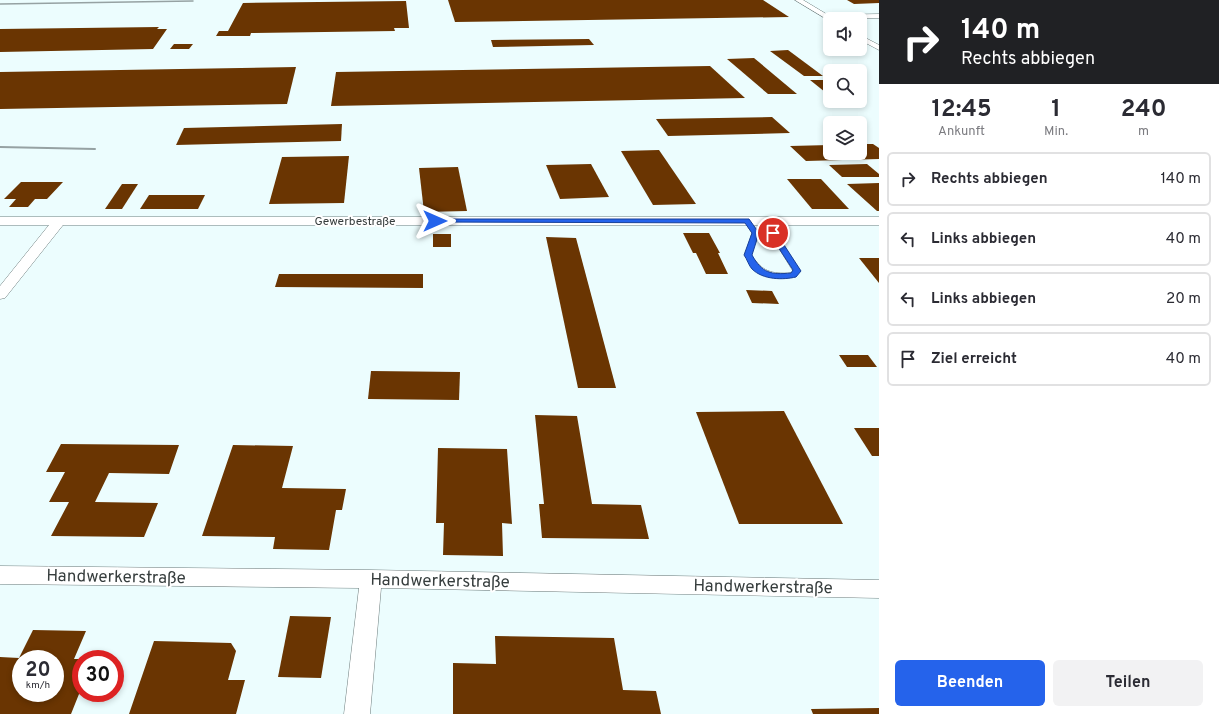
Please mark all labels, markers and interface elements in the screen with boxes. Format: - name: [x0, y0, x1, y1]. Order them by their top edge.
- map controls: [823, 12, 867, 160]
- button: sound: [823, 12, 867, 56]
- text: 140 m: [961, 13, 1040, 49]
- icon: right: [895, 16, 947, 68]
- text: Rechts abbiegen: [961, 48, 1095, 71]
- button: search: [823, 64, 867, 108]
- text: 12:45: [931, 95, 992, 125]
- text: 1: [1051, 95, 1061, 125]
- text: 240: [1121, 95, 1167, 125]
- button: layers: [823, 116, 867, 160]
- text: Ankunft: [938, 124, 985, 140]
- text: Min.: [1044, 124, 1068, 140]
- text: m: [1138, 124, 1149, 140]
- icon: right: [897, 168, 919, 190]
- text: Rechts abbiegen: [931, 170, 1048, 189]
- text: 140 m: [1161, 170, 1201, 189]
- position arrow: [414, 200, 456, 242]
- street label: Gewerbestraße: [315, 214, 395, 230]
- pin: [756, 216, 790, 250]
- icon: arrive: [762, 222, 784, 244]
- icon: left: [897, 228, 919, 250]
- text: Links abbiegen: [931, 230, 1036, 249]
- text: 40 m: [1166, 230, 1201, 249]
- icon: left: [897, 288, 919, 310]
- text: Links abbiegen: [931, 290, 1036, 309]
- text: 20 m: [1166, 290, 1201, 309]
- icon: arrive: [897, 348, 919, 370]
- text: Ziel erreicht: [931, 350, 1017, 369]
- text: 40 m: [1166, 350, 1201, 369]
- street label: Handwerkerstraße: [46, 566, 186, 590]
- street label: Handwerkerstraße: [370, 570, 510, 594]
- street label: Handwerkerstraße: [693, 576, 833, 600]
- speed limit sign: 30: [72, 650, 124, 702]
- text: 20: [25, 658, 51, 684]
- button: Beenden: [895, 660, 1045, 706]
- button: Teilen: [1053, 660, 1203, 706]
- text: km/h: [26, 679, 50, 692]

